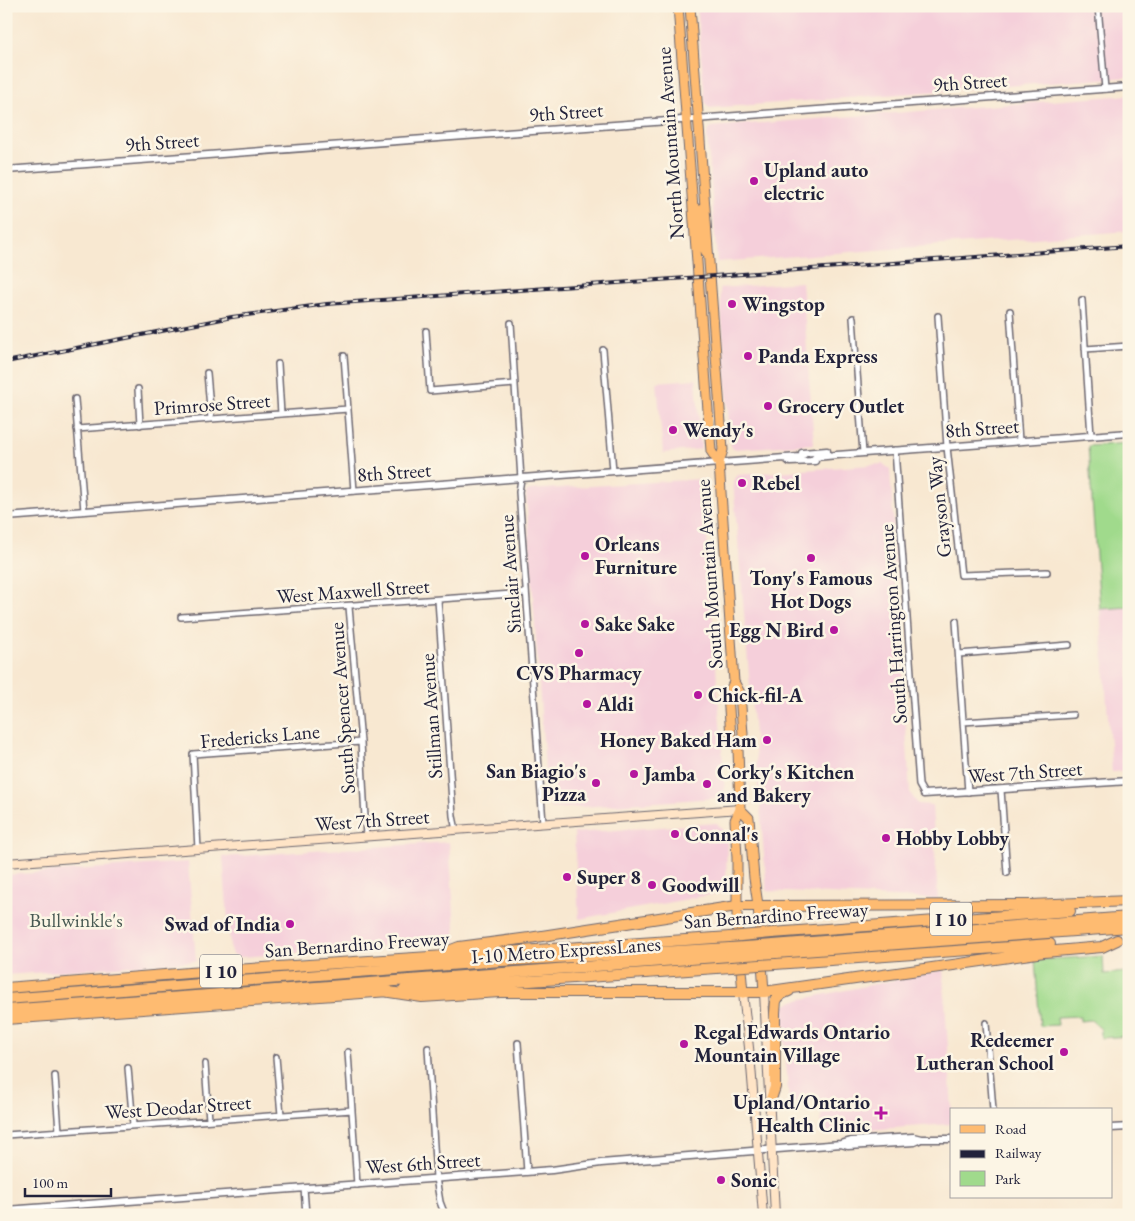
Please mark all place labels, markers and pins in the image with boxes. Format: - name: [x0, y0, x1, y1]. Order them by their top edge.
- place label: Upland auto electric: [764, 157, 868, 206]
- marker: Upland auto electric: [748, 175, 760, 187]
- place label: Wingstop: [742, 291, 825, 317]
- marker: Wingstop: [726, 298, 738, 310]
- place label: Panda Express: [758, 343, 878, 369]
- marker: Panda Express: [742, 350, 754, 362]
- place label: Grocery Outlet: [778, 393, 905, 419]
- marker: Grocery Outlet: [762, 400, 774, 412]
- place label: Wendy's: [683, 417, 753, 443]
- marker: Wendy's: [667, 424, 679, 436]
- place label: Rebel: [752, 470, 800, 496]
- marker: Rebel: [736, 477, 748, 489]
- place label: Orleans Furniture: [595, 531, 677, 580]
- marker: Orleans Furniture: [579, 550, 591, 562]
- marker: Tony's Famous Hot Dogs: [805, 552, 817, 564]
- place label: Tony's Famous Hot Dogs: [750, 565, 872, 614]
- place label: Sake Sake: [595, 611, 675, 637]
- place label: Egg N Bird: [729, 617, 824, 643]
- marker: Sake Sake: [579, 618, 591, 630]
- marker: Egg N Bird: [828, 624, 840, 636]
- marker: CVS Pharmacy: [573, 647, 585, 659]
- place label: CVS Pharmacy: [516, 660, 642, 686]
- place label: Chick-fil-A: [708, 682, 803, 708]
- marker: Chick-fil-A: [692, 689, 704, 701]
- place label: Aldi: [596, 691, 634, 717]
- marker: Aldi: [581, 698, 593, 710]
- place label: Honey Baked Ham: [600, 727, 757, 753]
- marker: Honey Baked Ham: [761, 734, 773, 746]
- place label: San Biagio's Pizza: [486, 758, 586, 807]
- place label: Corky's Kitchen and Bakery: [717, 759, 854, 808]
- place label: Jamba: [642, 761, 695, 787]
- marker: Jamba: [628, 768, 640, 780]
- marker: San Biagio's Pizza: [590, 777, 602, 789]
- marker: Corky's Kitchen and Bakery: [701, 778, 713, 790]
- place label: Connal's: [685, 821, 758, 847]
- place label: Hobby Lobby: [896, 825, 1009, 851]
- marker: Connal's: [669, 828, 681, 840]
- marker: Hobby Lobby: [880, 832, 892, 844]
- place label: Super 8: [577, 864, 641, 890]
- marker: Super 8: [561, 871, 573, 883]
- place label: Goodwill: [662, 872, 740, 898]
- marker: Goodwill: [646, 879, 658, 891]
- place label: Swad of India: [165, 911, 280, 937]
- marker: Swad of India: [284, 918, 296, 930]
- place label: Regal Edwards Ontario Mountain Village: [694, 1019, 890, 1068]
- place label: Redeemer Lutheran School: [916, 1027, 1055, 1076]
- marker: Regal Edwards Ontario Mountain Village: [678, 1038, 690, 1050]
- marker: Redeemer Lutheran School: [1058, 1046, 1070, 1058]
- place label: Upland/Ontario Health Clinic: [733, 1089, 870, 1138]
- marker: Upland/Ontario Health Clinic: [874, 1106, 888, 1120]
- place label: Sonic: [731, 1167, 777, 1193]
- marker: Sonic: [715, 1174, 727, 1186]

